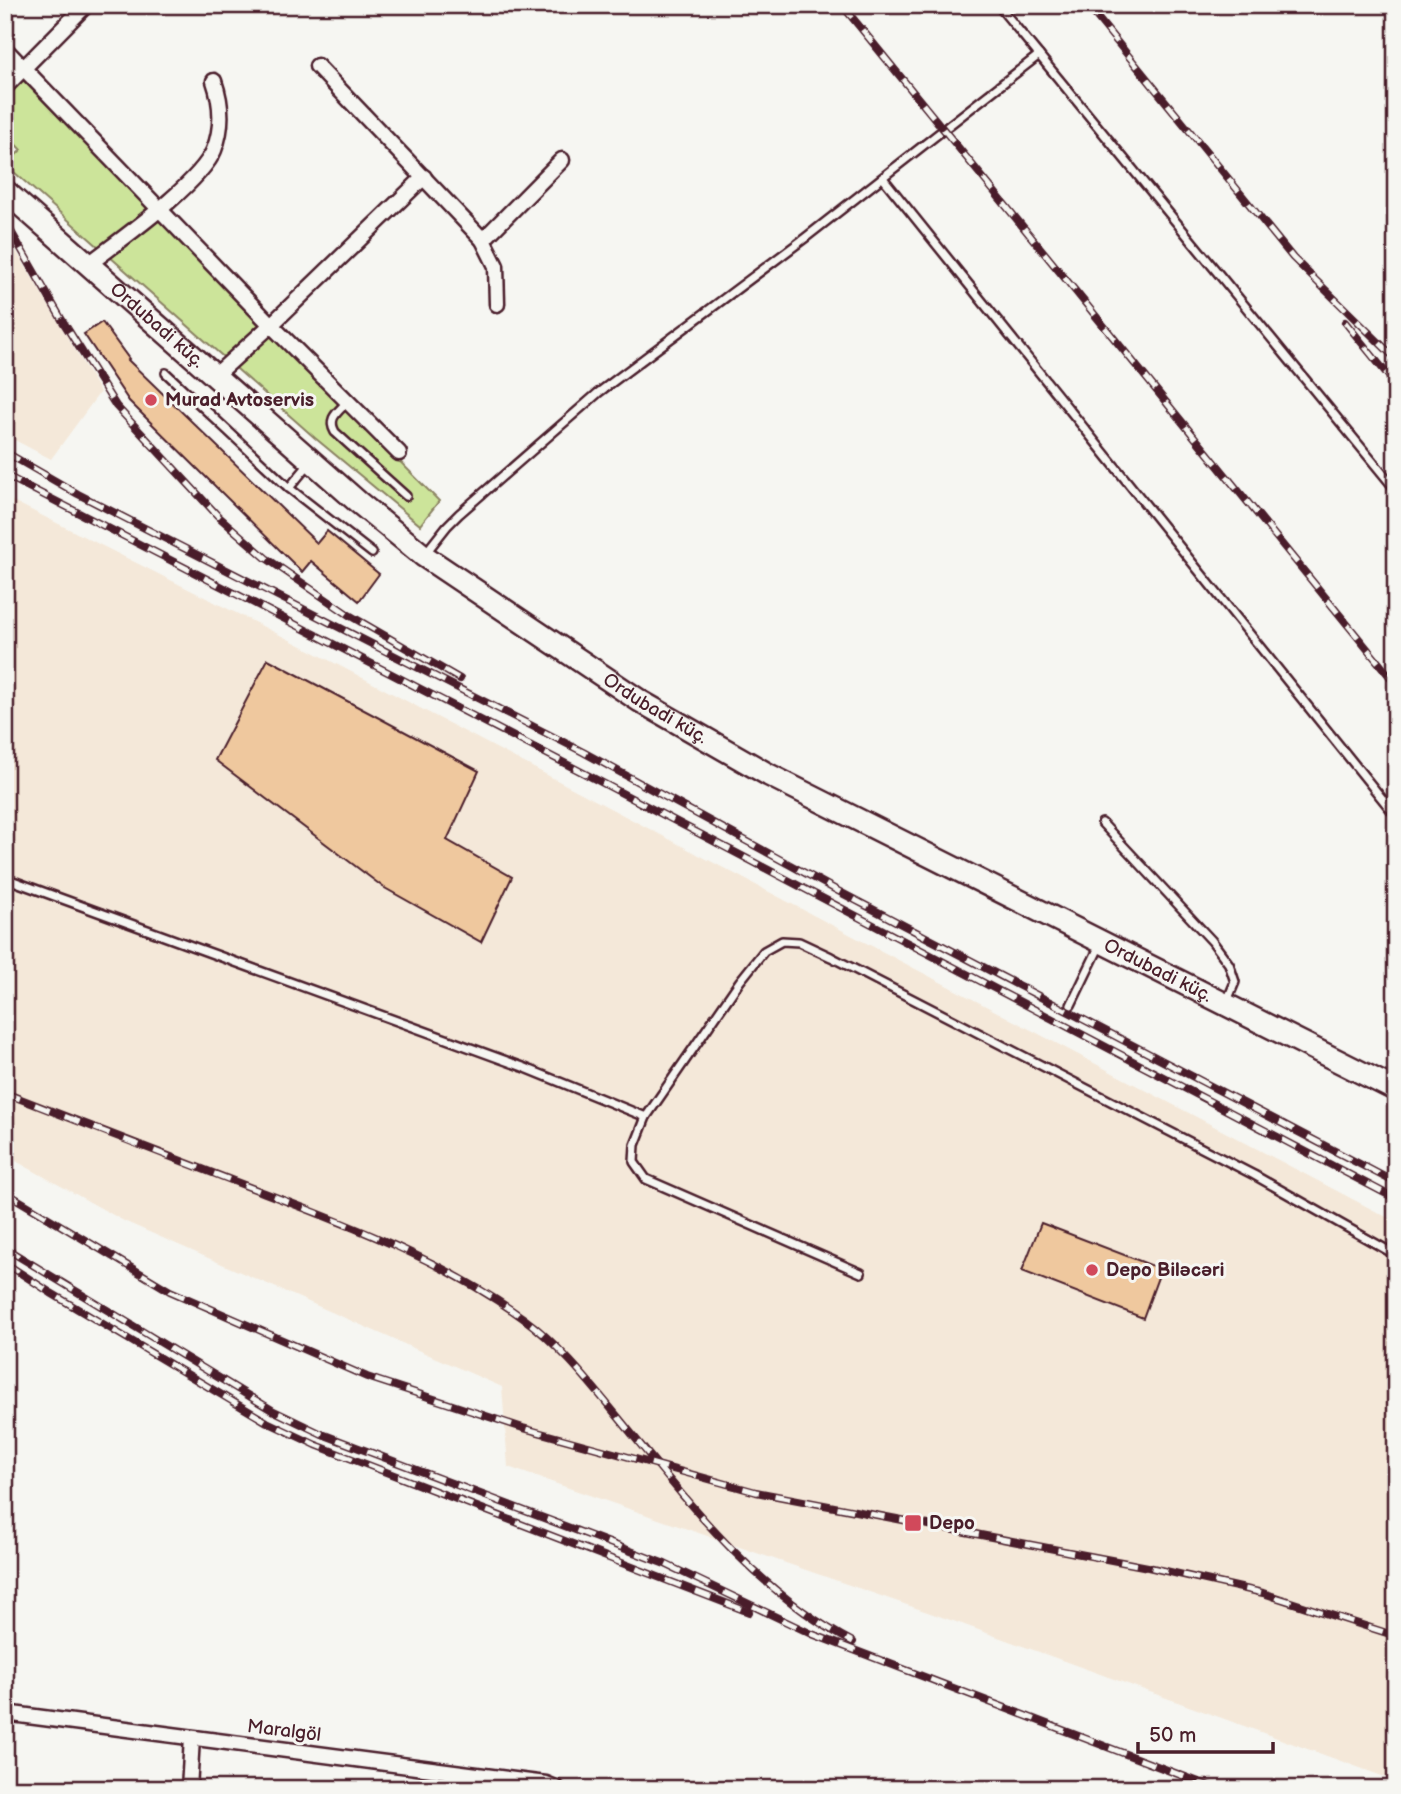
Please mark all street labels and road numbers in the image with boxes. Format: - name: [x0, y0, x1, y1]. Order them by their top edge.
- street label: Ordubadi küç.: [105, 278, 209, 373]
- street label: Ordubadi küç.: [599, 668, 712, 749]
- street label: Ordubadi küç.: [1100, 934, 1216, 1007]
- street label: Maralgöl: [246, 1715, 322, 1747]

